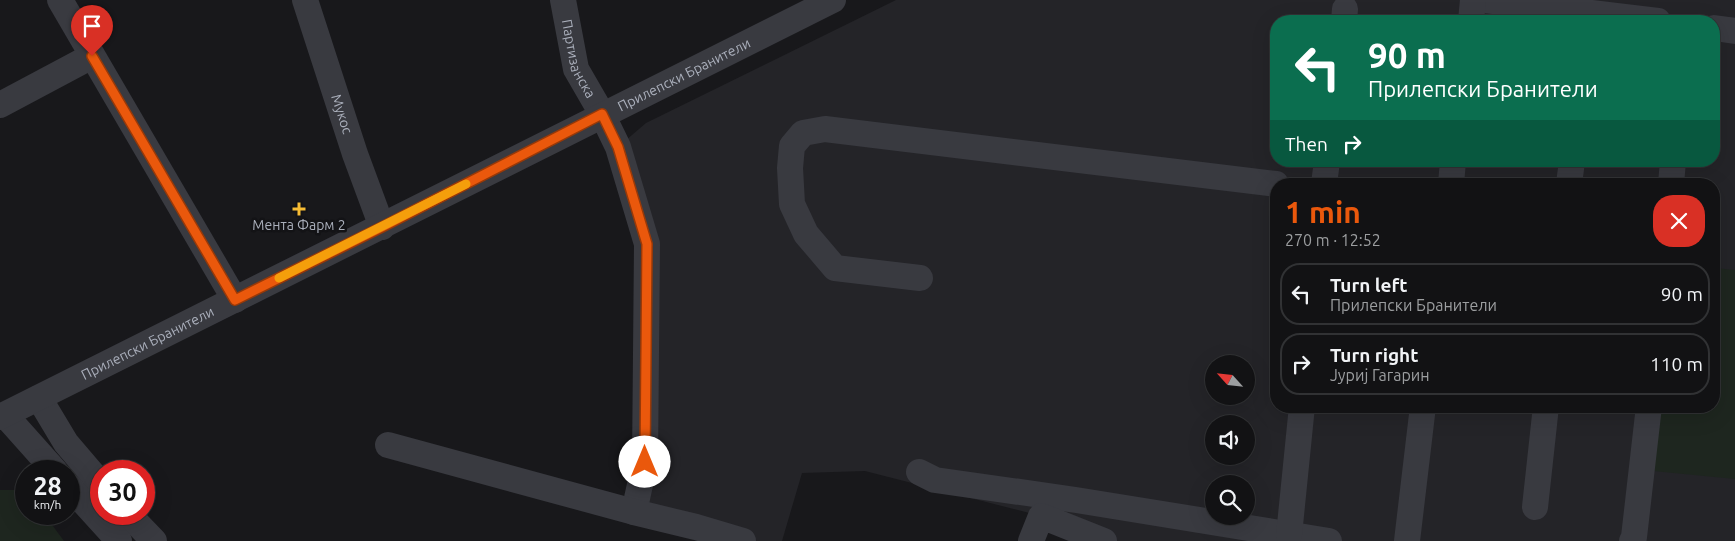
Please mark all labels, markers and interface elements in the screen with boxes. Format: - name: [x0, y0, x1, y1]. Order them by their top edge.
- pin: [71, 5, 113, 56]
- icon: arrive: [78, 12, 106, 40]
- street label: Партизанска: [559, 18, 599, 101]
- street label: Прилепски Бранители: [615, 35, 753, 114]
- icon: left: [1285, 35, 1350, 100]
- text: 90 m: [1368, 35, 1446, 75]
- text: Прилепски Бранители: [1368, 76, 1598, 101]
- street label: Мукос: [328, 92, 356, 136]
- icon: right: [1338, 130, 1366, 158]
- text: Then: [1285, 133, 1328, 155]
- text: 1 min: [1285, 195, 1361, 229]
- button: close: [1653, 195, 1705, 247]
- marker: Мента Фарм 2: [293, 203, 305, 215]
- place label: Мента Фарм 2: [252, 217, 346, 233]
- text: 270 m · 12:52: [1285, 231, 1381, 249]
- text: Turn left: [1330, 274, 1408, 296]
- icon: left: [1287, 280, 1315, 308]
- text: 90 m: [1661, 283, 1703, 305]
- text: Прилепски Бранители: [1330, 296, 1497, 314]
- street label: Прилепски Бранители: [79, 303, 217, 383]
- text: Turn right: [1330, 344, 1418, 366]
- icon: right: [1287, 350, 1315, 378]
- text: 110 m: [1650, 353, 1703, 375]
- north arrow: [1205, 355, 1255, 405]
- map controls: [1205, 355, 1255, 525]
- text: Јуриј Гагарин: [1330, 366, 1430, 384]
- button: sound: [1205, 415, 1255, 465]
- position arrow: [618, 435, 670, 487]
- speed limit sign: 30: [90, 460, 155, 525]
- text: 28: [33, 472, 62, 500]
- button: search: [1205, 475, 1255, 525]
- text: km/h: [34, 498, 61, 511]

